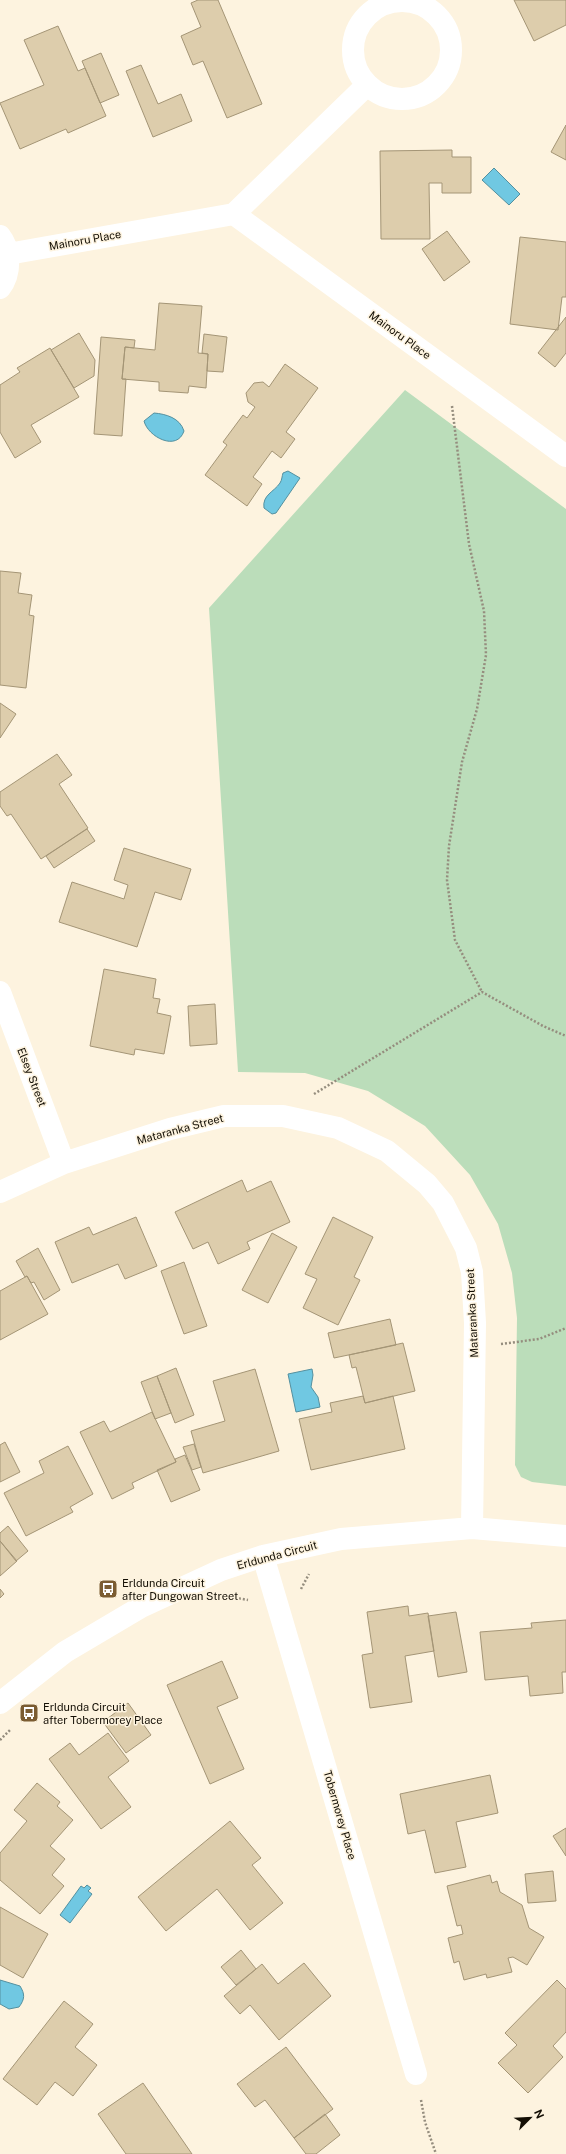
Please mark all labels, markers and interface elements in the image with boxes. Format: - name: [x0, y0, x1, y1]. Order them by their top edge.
- street label: Mainoru Place: [48, 228, 122, 252]
- street label: Mainoru Place: [367, 309, 433, 361]
- street label: Elsey Street: [15, 1046, 49, 1108]
- street label: Mataranka Street: [135, 1112, 225, 1146]
- street label: Mataranka Street: [464, 1268, 480, 1358]
- street label: Erldunda Circuit: [235, 1538, 319, 1572]
- place label: Erldunda Circuit after Dungowan Street: [122, 1577, 238, 1602]
- bus stop icon: Erldunda Circuit after Dungowan Street: [97, 1578, 119, 1600]
- place label: Erldunda Circuit after Tobermorey Place: [43, 1701, 163, 1726]
- bus stop icon: Erldunda Circuit after Tobermorey Place: [18, 1702, 40, 1724]
- street label: Tobermorey Place: [322, 1769, 358, 1861]
- north arrow: [510, 2098, 550, 2138]
- text: N: [532, 2108, 546, 2120]

